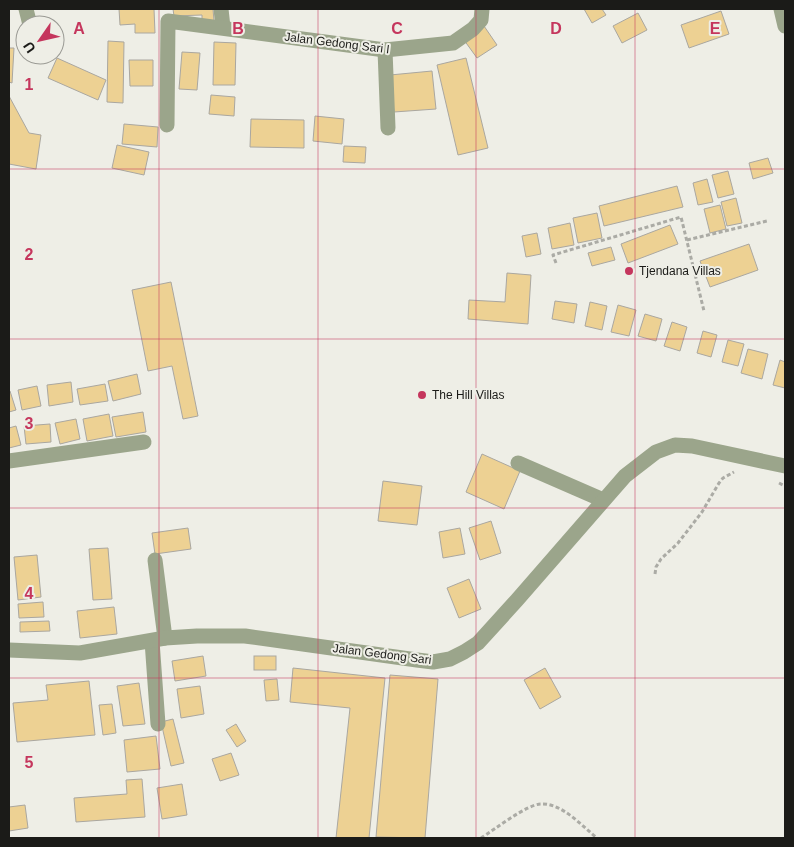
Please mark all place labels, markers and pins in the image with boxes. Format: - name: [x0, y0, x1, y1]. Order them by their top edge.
- place label: Tjendana Villas: [639, 264, 721, 278]
- marker: Tjendana Villas: [623, 265, 635, 277]
- place label: The Hill Villas: [432, 388, 504, 402]
- marker: The Hill Villas: [416, 389, 428, 401]

